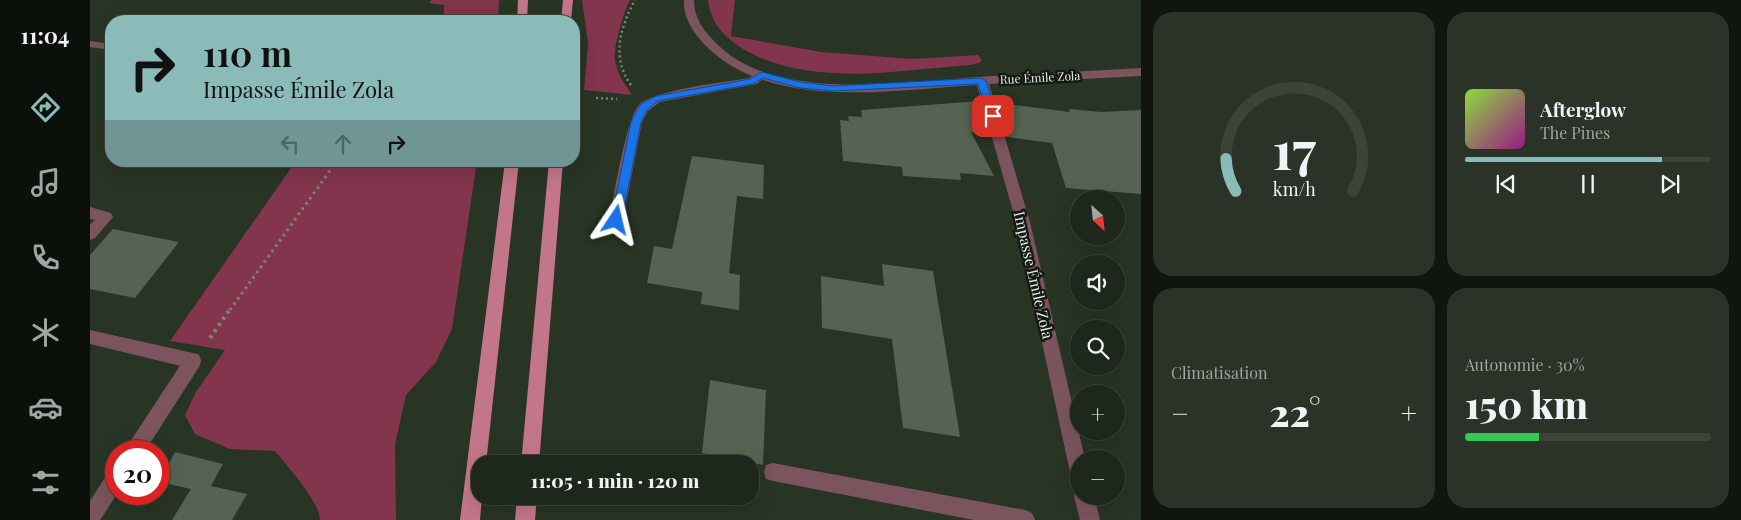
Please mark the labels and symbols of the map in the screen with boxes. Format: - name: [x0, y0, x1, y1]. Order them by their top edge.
- street label: Rue Émile Zola: [999, 67, 1081, 87]
- pin: [972, 95, 1014, 137]
- north arrow: [1070, 190, 1125, 245]
- position arrow: [589, 193, 641, 245]
- street label: Impasse Émile Zola: [1010, 209, 1059, 341]
- speed limit sign: 20: [105, 440, 170, 505]

